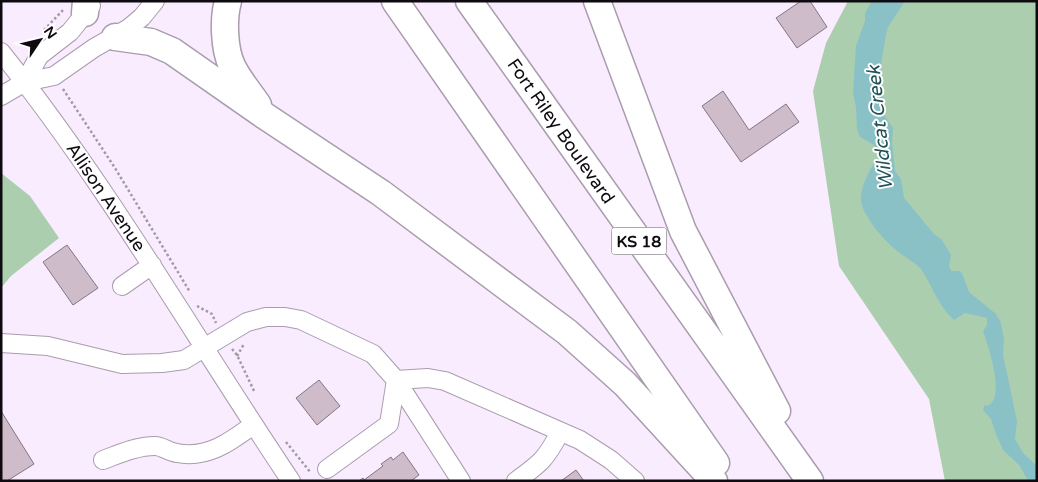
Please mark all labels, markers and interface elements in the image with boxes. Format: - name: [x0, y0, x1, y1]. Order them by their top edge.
- north arrow: [15, 15, 65, 65]
- text: N: [40, 23, 60, 42]
- street label: Fort Riley Boulevard: [503, 54, 619, 208]
- water label: Wildcat Creek: [862, 63, 897, 191]
- street label: Allison Avenue: [62, 138, 150, 256]
- road number: KS 18: [612, 228, 666, 255]

